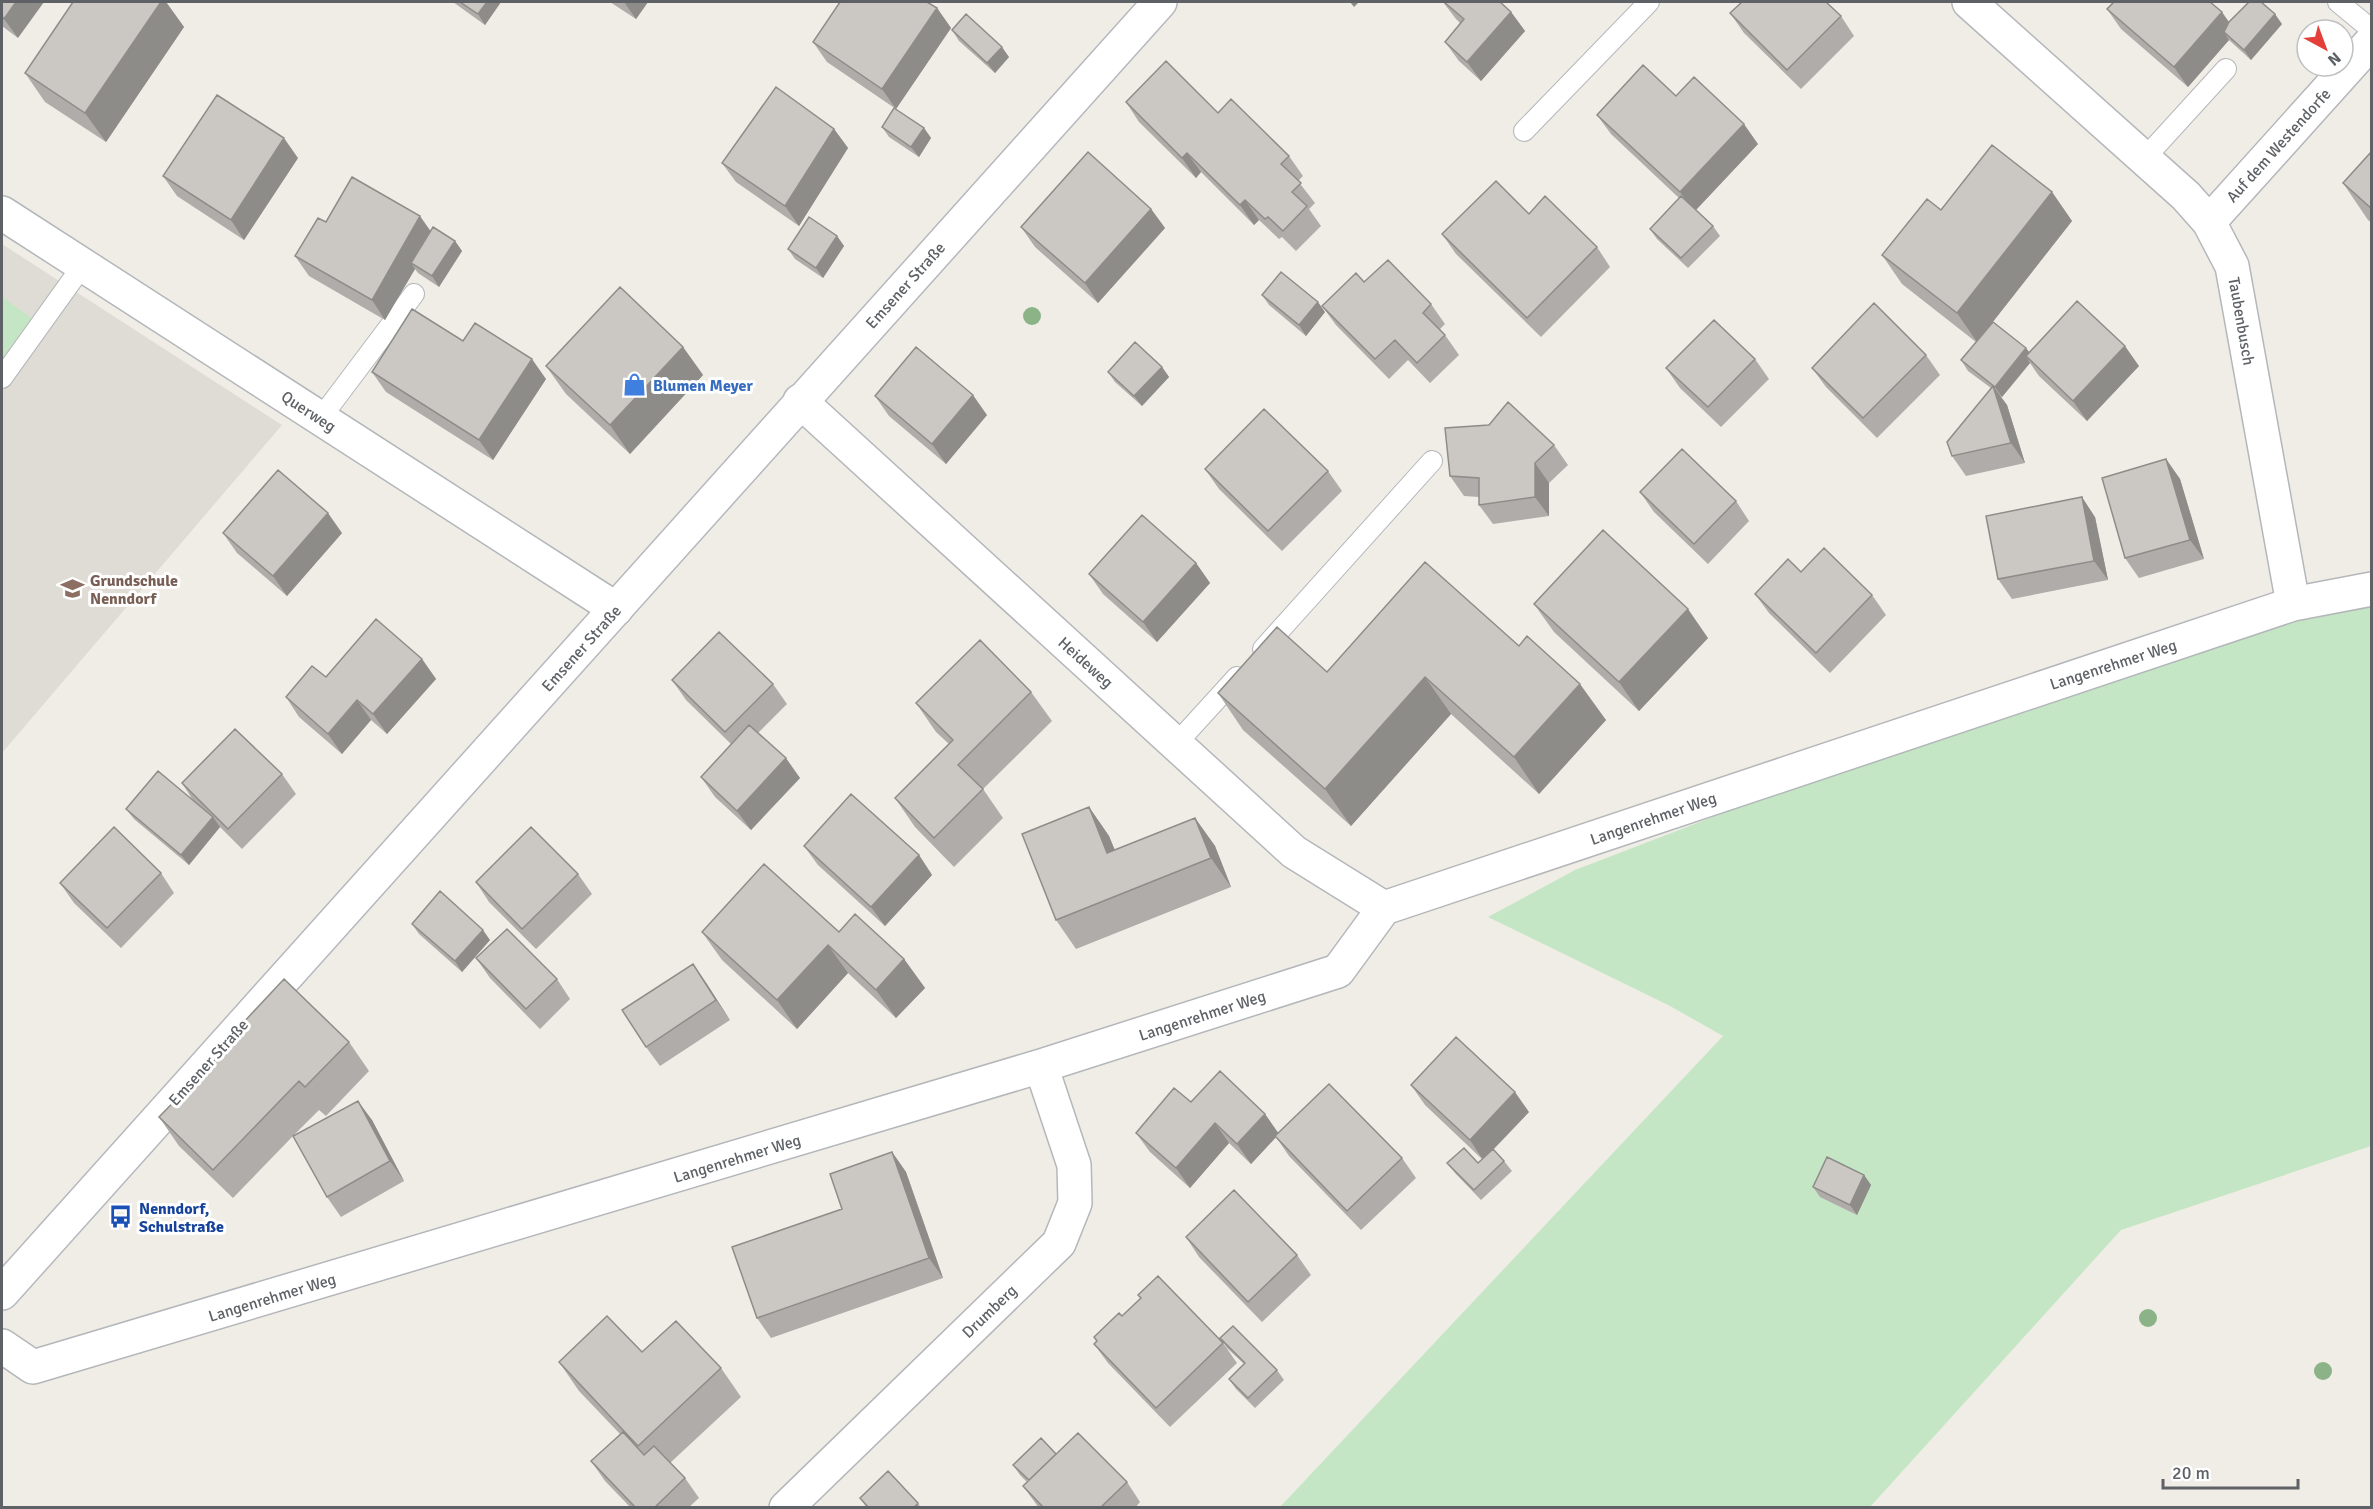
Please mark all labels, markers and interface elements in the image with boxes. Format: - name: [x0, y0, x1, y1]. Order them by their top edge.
- north arrow: [2295, 18, 2355, 78]
- text: N: [2323, 47, 2345, 70]
- street label: Auf dem Westendorfe: [2222, 85, 2335, 207]
- street label: Emsener Straße: [862, 238, 950, 333]
- street label: Taubenbusch: [2223, 276, 2259, 367]
- shop icon: Blumen Meyer: [622, 372, 648, 398]
- place label: Blumen Meyer: [653, 376, 753, 396]
- street label: Querweg: [277, 387, 340, 437]
- place label: Grundschule Nenndorf: [90, 571, 178, 609]
- school or university icon: Grundschule Nenndorf: [59, 576, 85, 602]
- street label: Emsener Straße: [538, 601, 626, 696]
- street label: Heideweg: [1054, 633, 1117, 693]
- street label: Langenrehmer Weg: [2047, 635, 2179, 695]
- street label: Langenrehmer Weg: [1588, 788, 1719, 850]
- street label: Langenrehmer Weg: [1136, 986, 1268, 1046]
- street label: Emsener Straße: [165, 1015, 253, 1110]
- street label: Langenrehmer Weg: [671, 1130, 803, 1188]
- place label: Nenndorf, Schulstraße: [139, 1199, 224, 1237]
- bus stop icon: Nenndorf, Schulstraße: [108, 1204, 134, 1230]
- street label: Langenrehmer Weg: [206, 1269, 338, 1327]
- street label: Drumberg: [958, 1281, 1021, 1343]
- scale bar: [2163, 1452, 2298, 1490]
- text: 20 m: [2172, 1462, 2210, 1484]

